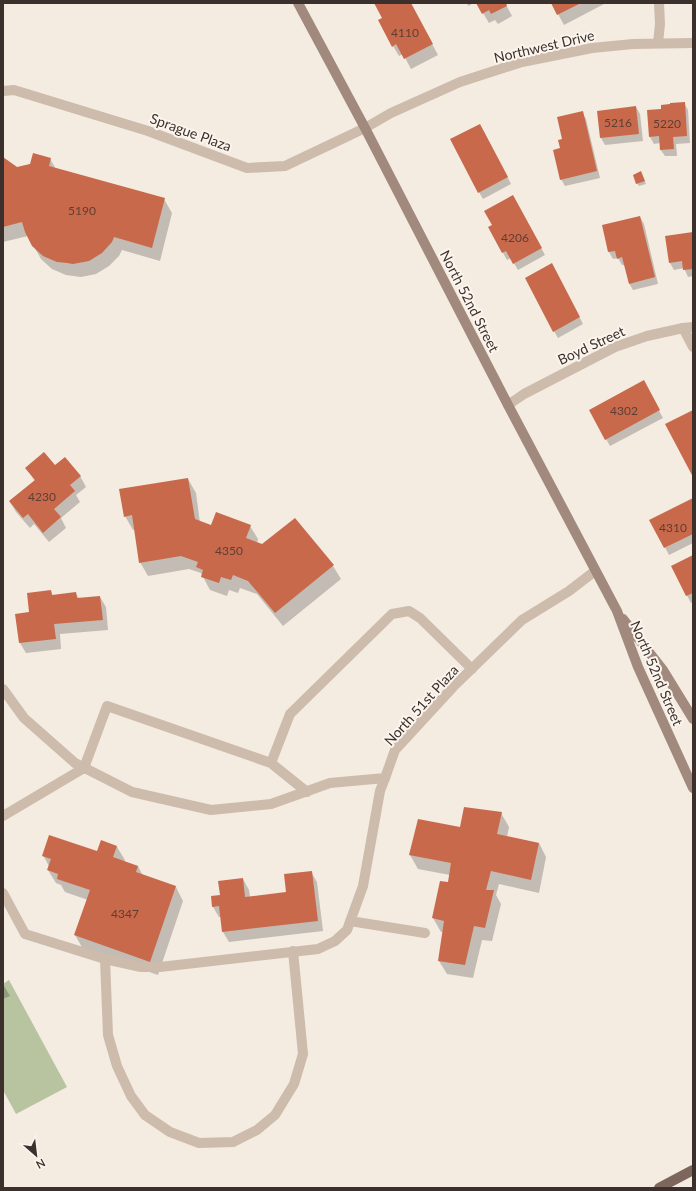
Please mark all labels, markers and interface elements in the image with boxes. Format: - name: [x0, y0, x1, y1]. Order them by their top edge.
- house number: 4110: [391, 25, 419, 40]
- street label: Northwest Drive: [492, 26, 596, 66]
- street label: Sprague Plaza: [148, 109, 234, 155]
- house number: 5216: [604, 115, 632, 130]
- house number: 5220: [653, 116, 681, 131]
- house number: 5190: [68, 203, 96, 218]
- house number: 4206: [501, 230, 529, 245]
- street label: North 52nd Street: [437, 247, 503, 355]
- street label: Boyd Street: [555, 322, 627, 368]
- house number: 4302: [610, 403, 638, 418]
- house number: 4230: [28, 489, 56, 504]
- house number: 4310: [659, 520, 687, 535]
- house number: 4350: [215, 543, 243, 558]
- street label: North 52nd Street: [627, 618, 687, 728]
- street label: North 51st Plaza: [380, 661, 462, 749]
- house number: 4347: [111, 906, 139, 921]
- north arrow: [16, 1135, 56, 1175]
- text: N: [34, 1157, 48, 1172]

